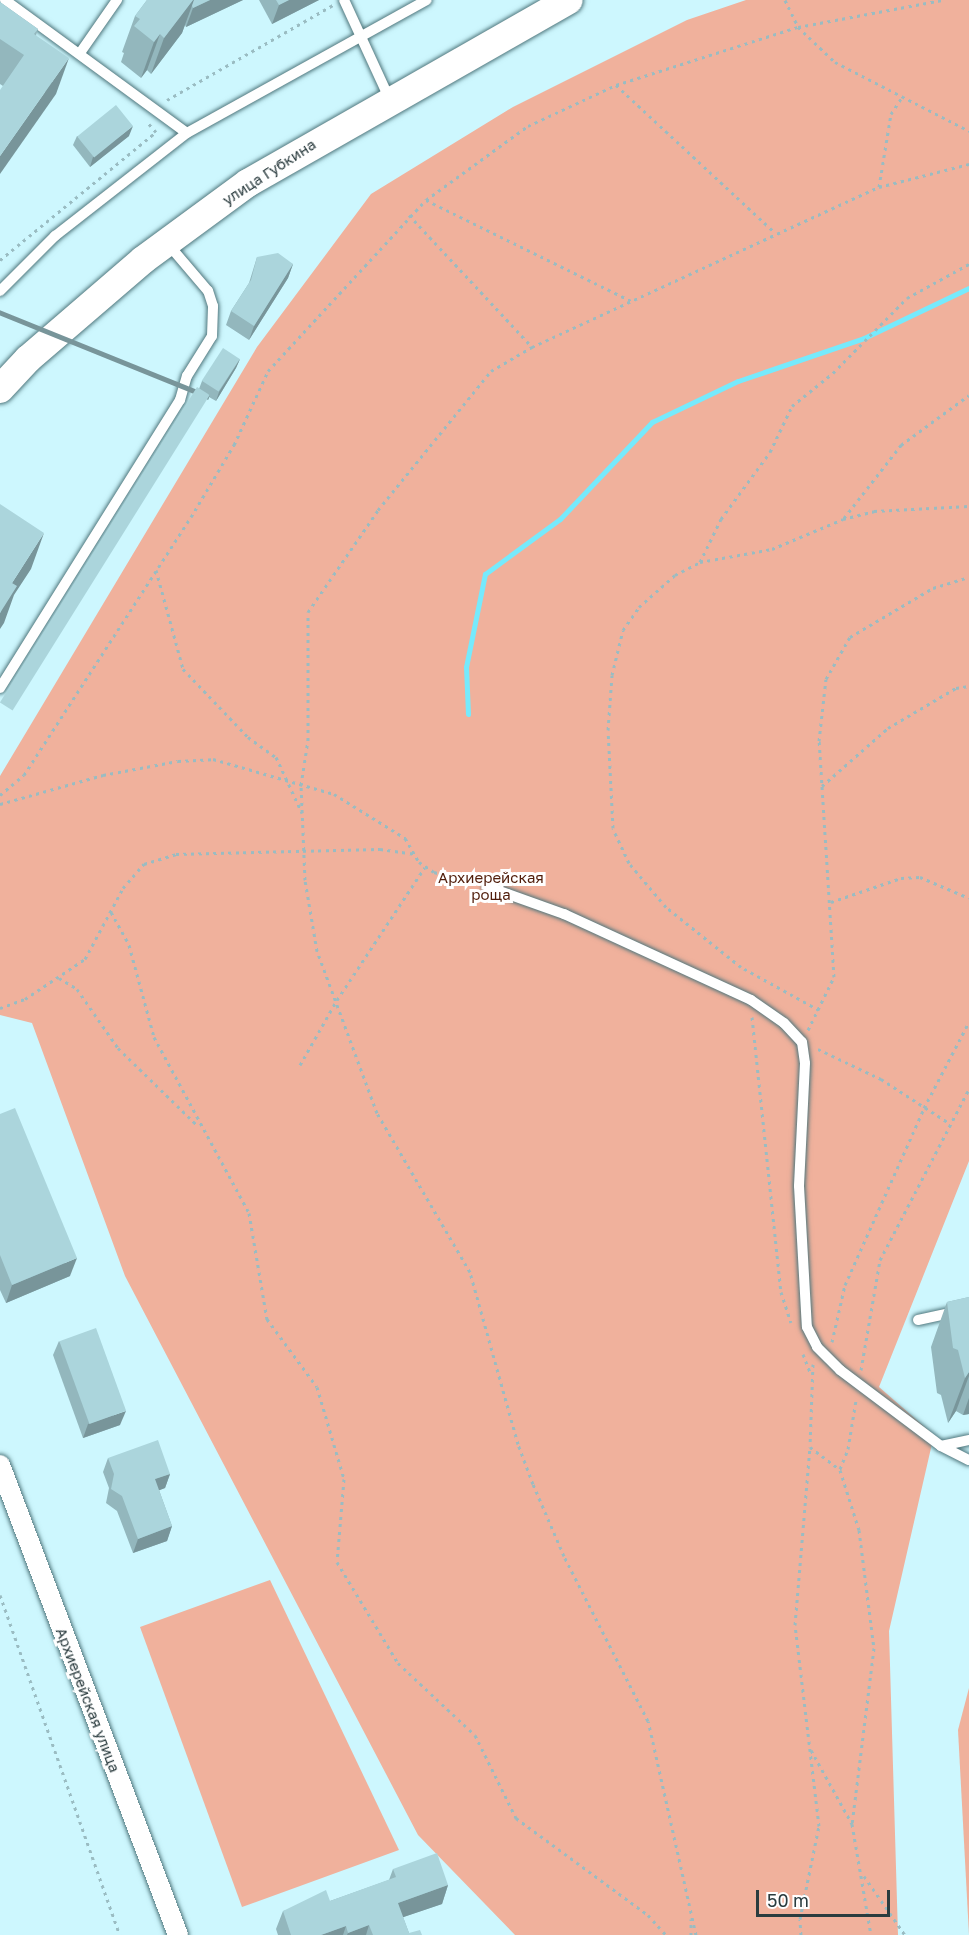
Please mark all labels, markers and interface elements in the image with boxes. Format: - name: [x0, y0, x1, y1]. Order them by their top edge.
- street label: улица Губкина: [219, 135, 319, 209]
- park label: Архиерейская роща: [438, 868, 544, 903]
- street label: Архиерейская улица: [52, 1625, 124, 1775]
- scale bar: [759, 1878, 892, 1916]
- text: 50 m: [767, 1889, 809, 1911]

